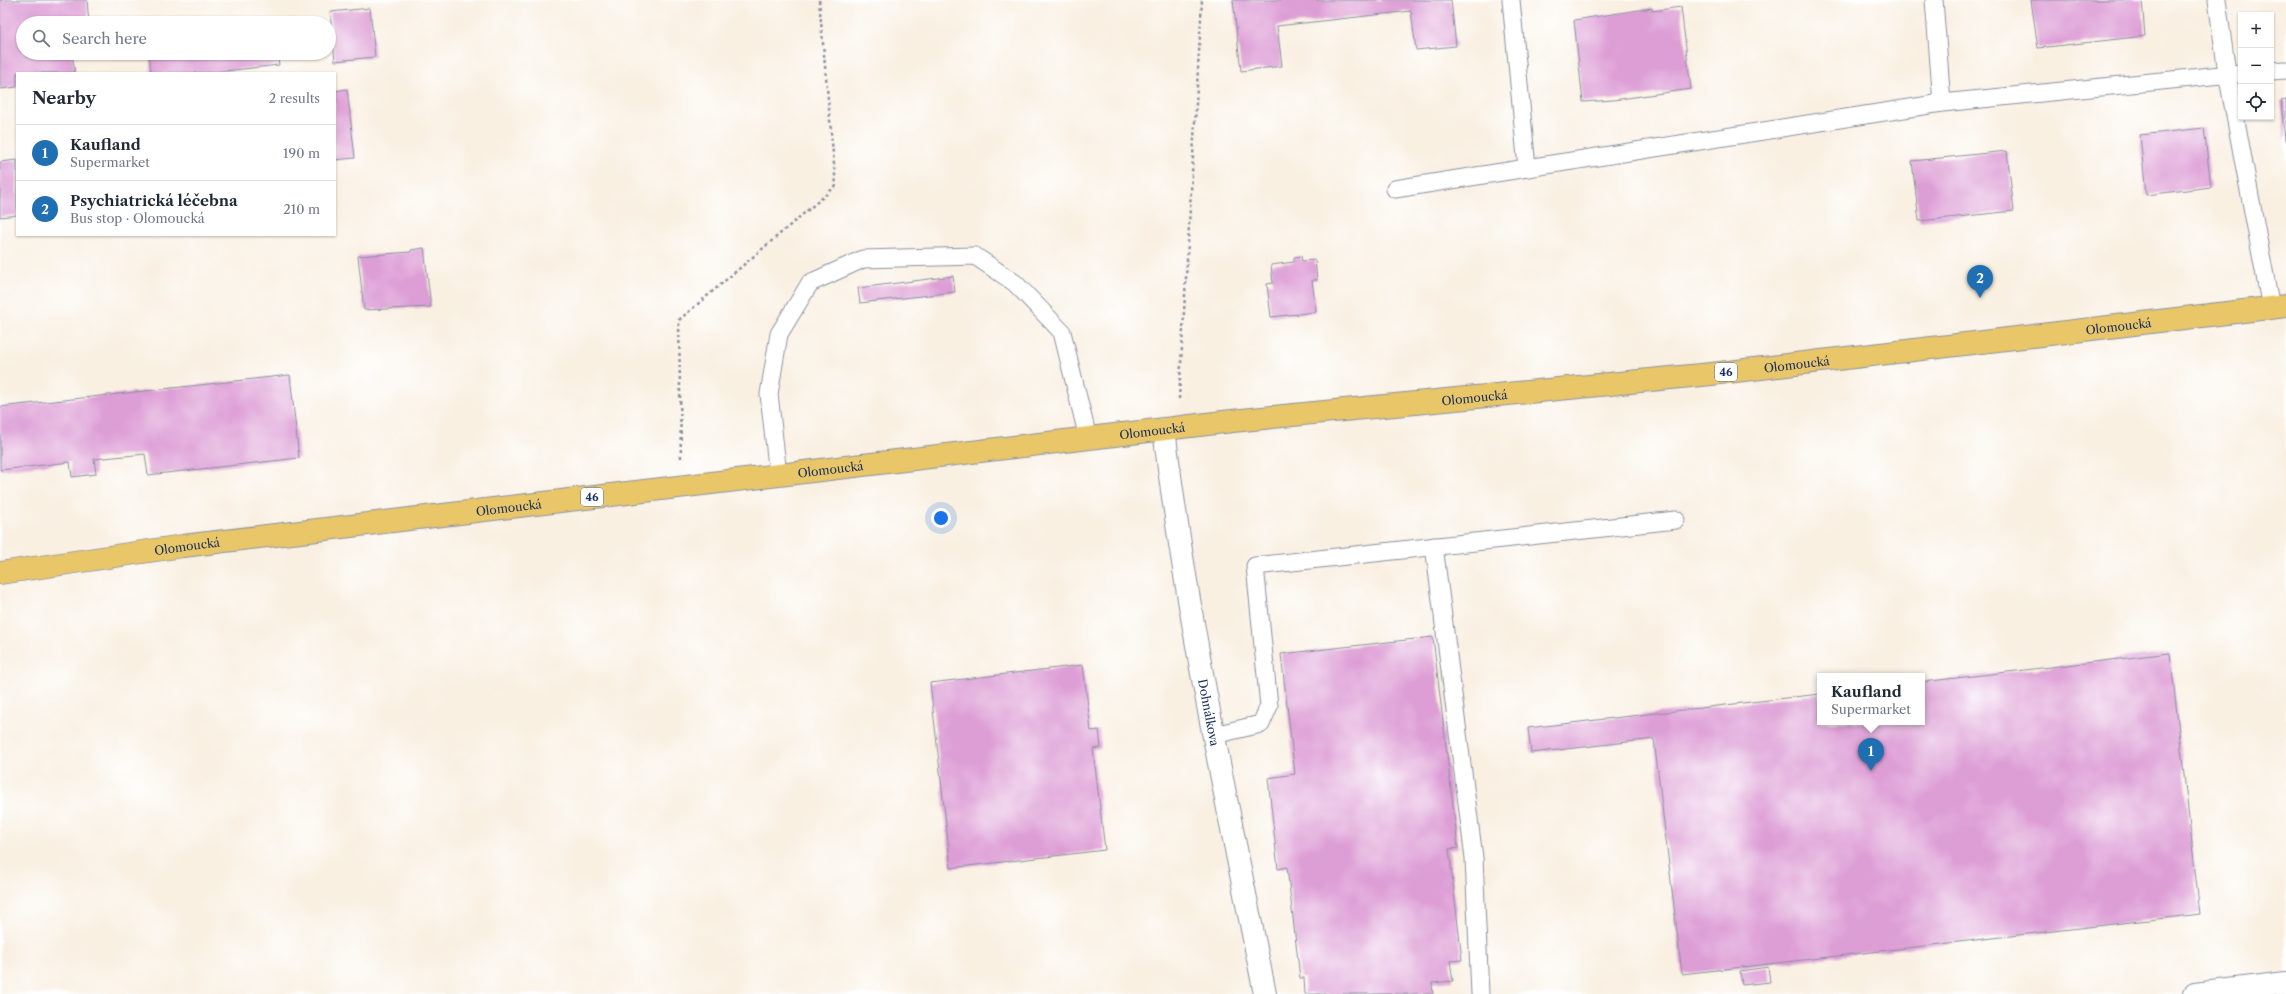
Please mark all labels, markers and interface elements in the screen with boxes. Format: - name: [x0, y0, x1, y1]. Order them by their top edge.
- map controls: [2238, 12, 2274, 120]
- button: +: [2238, 12, 2274, 48]
- search box: [16, 16, 336, 60]
- icon: search: [30, 27, 52, 49]
- text: Search here: [62, 29, 147, 48]
- button: −: [2238, 48, 2274, 84]
- button: locate: [2238, 84, 2274, 120]
- text: Nearby: [32, 88, 96, 108]
- text: 2 results: [269, 90, 320, 106]
- text: Kaufland: [70, 135, 141, 154]
- text: 1: [42, 145, 48, 161]
- text: 190 m: [283, 145, 320, 161]
- text: Supermarket: [70, 154, 150, 170]
- text: Psychiatrická léčebna: [70, 191, 238, 210]
- text: 2: [41, 201, 49, 217]
- text: 210 m: [283, 201, 320, 217]
- text: Bus stop · Olomoucká: [70, 210, 205, 226]
- pin: 2: [1967, 265, 1993, 298]
- street label: Olomoucká: [2085, 314, 2153, 337]
- street label: Olomoucká: [1763, 352, 1831, 375]
- road number: 46: [1715, 363, 1737, 381]
- street label: Olomoucká: [1441, 386, 1509, 408]
- street label: Olomoucká: [1118, 419, 1187, 442]
- street label: Olomoucká: [797, 457, 865, 480]
- road number: 46: [581, 488, 603, 506]
- street label: Olomoucká: [475, 496, 543, 519]
- your location: [931, 508, 951, 528]
- street label: Olomoucká: [153, 534, 221, 558]
- popup: [1817, 673, 1925, 725]
- street label: Dohnálkova: [1196, 678, 1223, 748]
- text: Kaufland: [1831, 682, 1902, 701]
- text: Supermarket: [1831, 701, 1911, 717]
- pin: 1: [1858, 738, 1884, 771]

